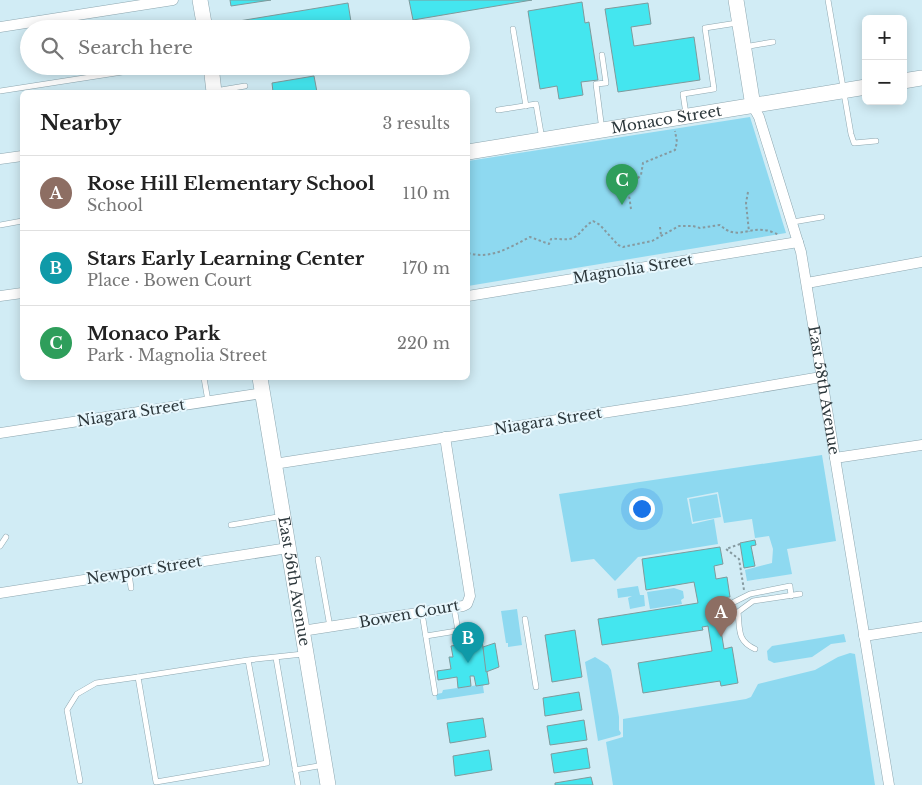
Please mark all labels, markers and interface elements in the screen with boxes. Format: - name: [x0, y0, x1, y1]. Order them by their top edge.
- map controls: [862, 15, 907, 105]
- button: +: [862, 15, 907, 60]
- search box: [20, 20, 470, 75]
- icon: search: [38, 34, 66, 62]
- text: Search here: [78, 36, 193, 59]
- button: −: [862, 60, 907, 105]
- street label: Monaco Street: [610, 101, 723, 137]
- text: Nearby: [40, 110, 121, 136]
- text: 3 results: [382, 113, 450, 133]
- pin: C: [606, 164, 638, 205]
- text: Rose Hill Elementary School: [87, 172, 375, 195]
- text: A: [50, 183, 62, 203]
- text: 110 m: [403, 183, 450, 203]
- text: School: [87, 195, 143, 215]
- text: Stars Early Learning Center: [87, 247, 364, 270]
- street label: Magnolia Street: [572, 250, 695, 287]
- text: B: [50, 258, 62, 278]
- text: 170 m: [402, 258, 450, 278]
- text: Place · Bowen Court: [87, 270, 252, 290]
- text: Monaco Park: [87, 322, 220, 345]
- street label: East 58th Avenue: [804, 324, 844, 456]
- text: C: [49, 333, 63, 353]
- text: 220 m: [397, 333, 450, 353]
- text: Park · Magnolia Street: [87, 345, 267, 365]
- street label: Niagara Street: [76, 395, 186, 430]
- street label: Niagara Street: [493, 403, 603, 438]
- your location: [629, 496, 655, 522]
- street label: East 56th Avenue: [274, 515, 315, 647]
- street label: Newport Street: [85, 551, 203, 588]
- street label: Bowen Court: [357, 595, 461, 632]
- pin: A: [705, 596, 737, 637]
- pin: B: [452, 622, 484, 663]

